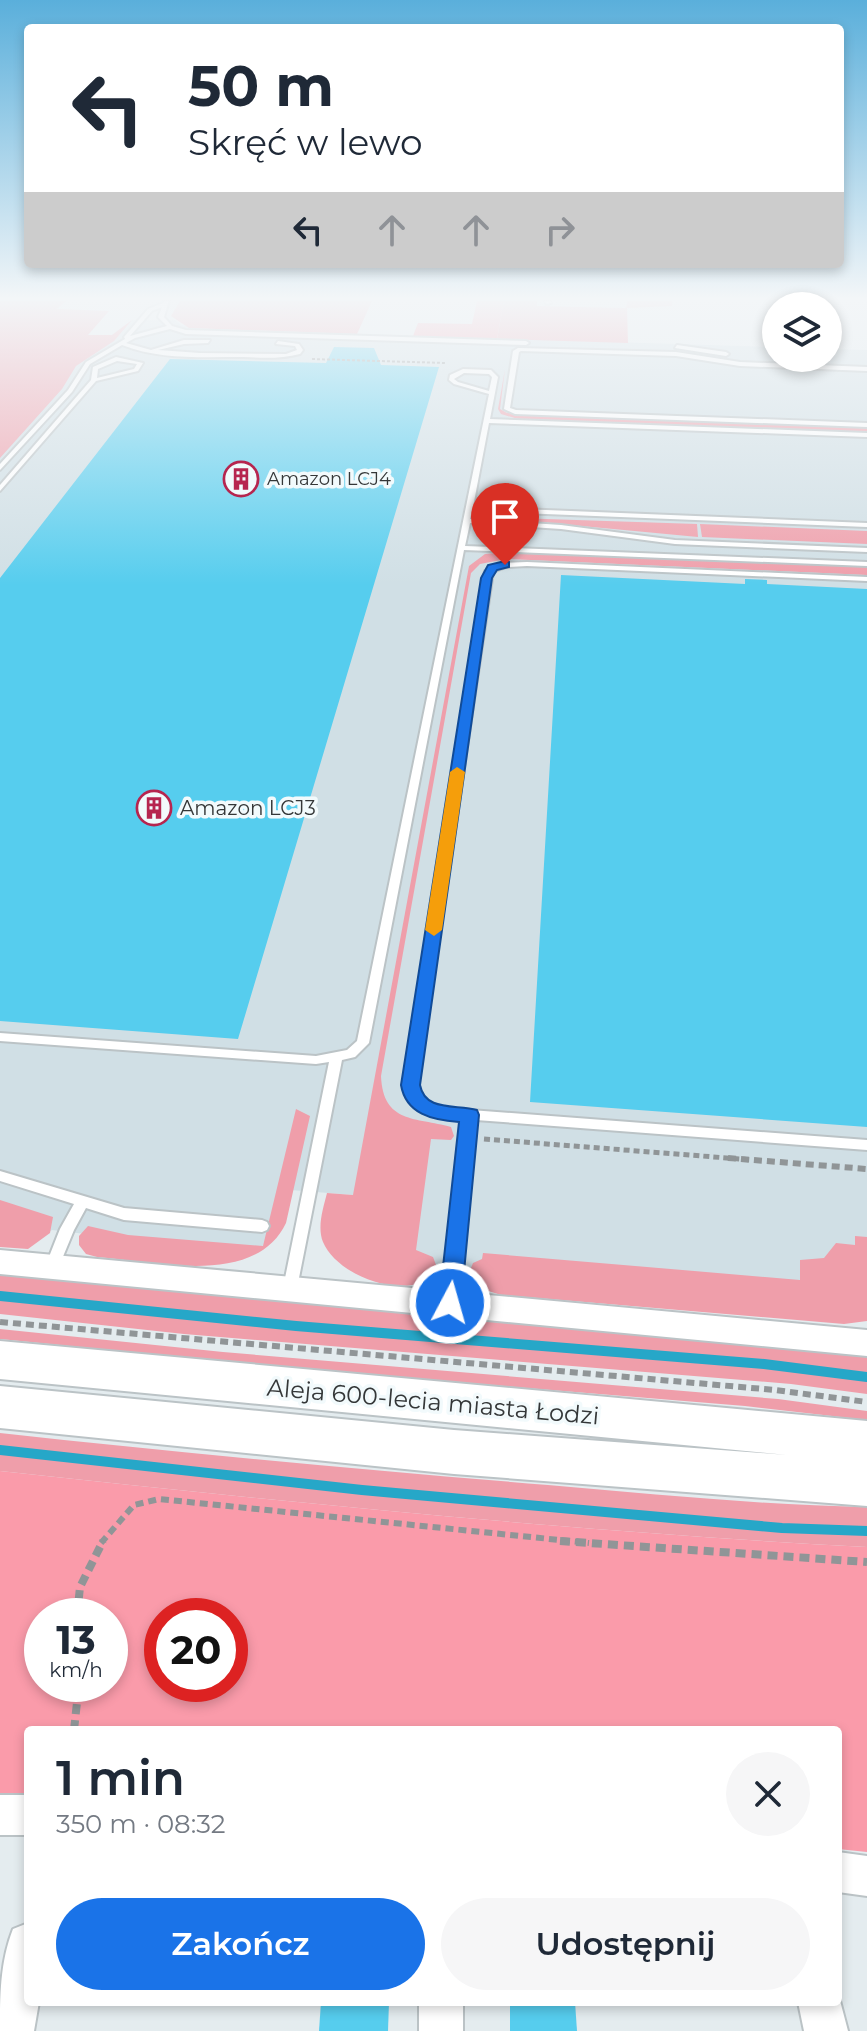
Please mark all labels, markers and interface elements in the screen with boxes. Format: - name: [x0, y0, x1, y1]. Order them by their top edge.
- text: 50 m: [188, 52, 334, 120]
- icon: left: [56, 56, 160, 160]
- text: Skręć w lewo: [188, 120, 423, 164]
- icon: left: [286, 208, 330, 252]
- icon: ahead: [370, 208, 414, 252]
- icon: ahead: [454, 208, 498, 252]
- icon: right: [538, 208, 582, 252]
- map controls: [762, 292, 842, 372]
- button: layers: [762, 292, 842, 372]
- building icon: Amazon LCJ4: [222, 460, 260, 498]
- place label: Amazon LCJ4: [267, 468, 391, 490]
- pin: [471, 483, 539, 565]
- icon: arrive: [483, 495, 527, 539]
- building icon: Amazon LCJ3: [135, 789, 173, 827]
- place label: Amazon LCJ3: [180, 796, 316, 820]
- position arrow: [408, 1261, 492, 1345]
- street label: Aleja 600-lecia miasta Łodzi: [266, 1373, 600, 1430]
- speed limit sign: 20: [144, 1598, 248, 1702]
- text: 13: [56, 1615, 96, 1664]
- text: km/h: [49, 1658, 103, 1682]
- text: 1 min: [56, 1749, 185, 1807]
- button: close: [726, 1752, 810, 1836]
- text: 350 m · 08:32: [56, 1808, 226, 1840]
- button: Zakończ: [56, 1898, 425, 1990]
- button: Udostępnij: [441, 1898, 810, 1990]

